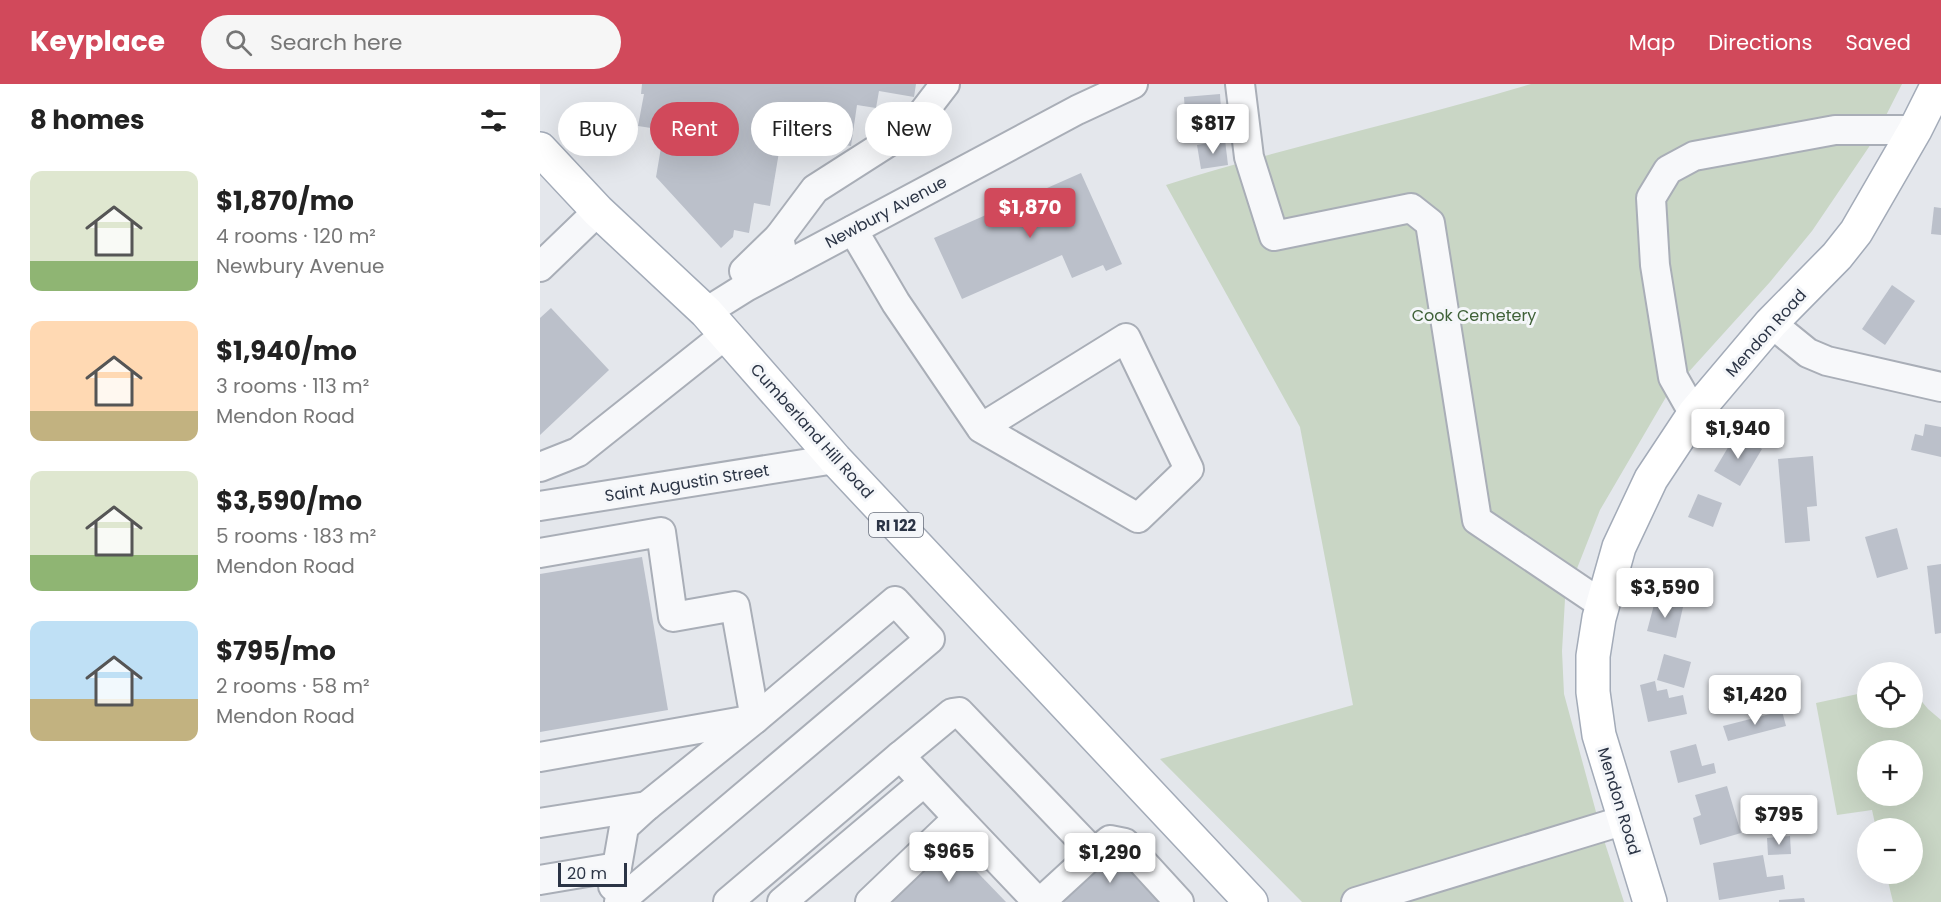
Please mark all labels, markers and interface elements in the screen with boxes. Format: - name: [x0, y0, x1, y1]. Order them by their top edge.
- search box: [201, 15, 621, 69]
- text: Keyplace: [30, 22, 165, 61]
- icon: search: [222, 26, 255, 59]
- text: Search here: [270, 27, 402, 58]
- text: Map: [1629, 28, 1675, 57]
- text: Directions: [1708, 28, 1812, 57]
- text: Saved: [1845, 28, 1911, 57]
- text: 8 homes: [30, 102, 145, 138]
- chip: Buy: [558, 102, 638, 156]
- chip: Rent: [650, 102, 739, 156]
- chip: Filters: [751, 102, 853, 156]
- chip: New: [865, 102, 952, 156]
- icon: filters: [477, 104, 510, 137]
- pin: $817: [1177, 104, 1249, 155]
- text: $817: [1191, 109, 1235, 137]
- street label: Newbury Avenue: [821, 170, 951, 254]
- text: $1,870/mo: [216, 183, 354, 219]
- pin: $1,870: [981, 188, 1079, 239]
- text: $1,870: [998, 193, 1062, 221]
- icon: home: [78, 195, 150, 267]
- text: 4 rooms · 120 m²: [216, 222, 376, 250]
- text: Newbury Avenue: [216, 252, 384, 280]
- street label: Mendon Road: [1720, 284, 1812, 382]
- park label: Cook Cemetery: [1412, 304, 1536, 327]
- text: $1,940/mo: [216, 333, 357, 369]
- icon: home: [78, 345, 150, 417]
- street label: Cumberland Hill Road: [745, 358, 879, 504]
- text: 3 rooms · 113 m²: [216, 372, 369, 400]
- text: Mendon Road: [216, 402, 355, 430]
- pin: $1,940: [1689, 409, 1787, 460]
- text: $1,940: [1705, 414, 1771, 442]
- street label: Saint Augustin Street: [603, 459, 771, 507]
- text: $3,590/mo: [216, 483, 362, 519]
- icon: home: [78, 495, 150, 567]
- road number: RI 122: [869, 513, 923, 537]
- text: 5 rooms · 183 m²: [216, 522, 376, 550]
- text: Mendon Road: [216, 552, 355, 580]
- pin: $3,590: [1616, 568, 1714, 619]
- text: $3,590: [1630, 573, 1700, 601]
- text: $795/mo: [216, 633, 336, 669]
- icon: home: [78, 645, 150, 717]
- map controls: [1857, 662, 1923, 884]
- button: locate: [1857, 662, 1923, 728]
- text: 2 rooms · 58 m²: [216, 672, 370, 700]
- pin: $1,420: [1706, 675, 1804, 726]
- text: $1,420: [1723, 680, 1787, 708]
- text: Mendon Road: [216, 702, 355, 730]
- button: +: [1857, 740, 1923, 806]
- street label: Mendon Road: [1592, 745, 1646, 857]
- pin: $795: [1743, 795, 1815, 846]
- text: $795: [1754, 800, 1804, 828]
- button: −: [1857, 818, 1923, 884]
- pin: $965: [913, 832, 985, 883]
- pin: $1,290: [1061, 833, 1159, 884]
- text: $965: [923, 837, 975, 865]
- text: $1,290: [1078, 838, 1142, 866]
- scale bar: [558, 860, 627, 888]
- text: 20 m: [567, 862, 607, 885]

